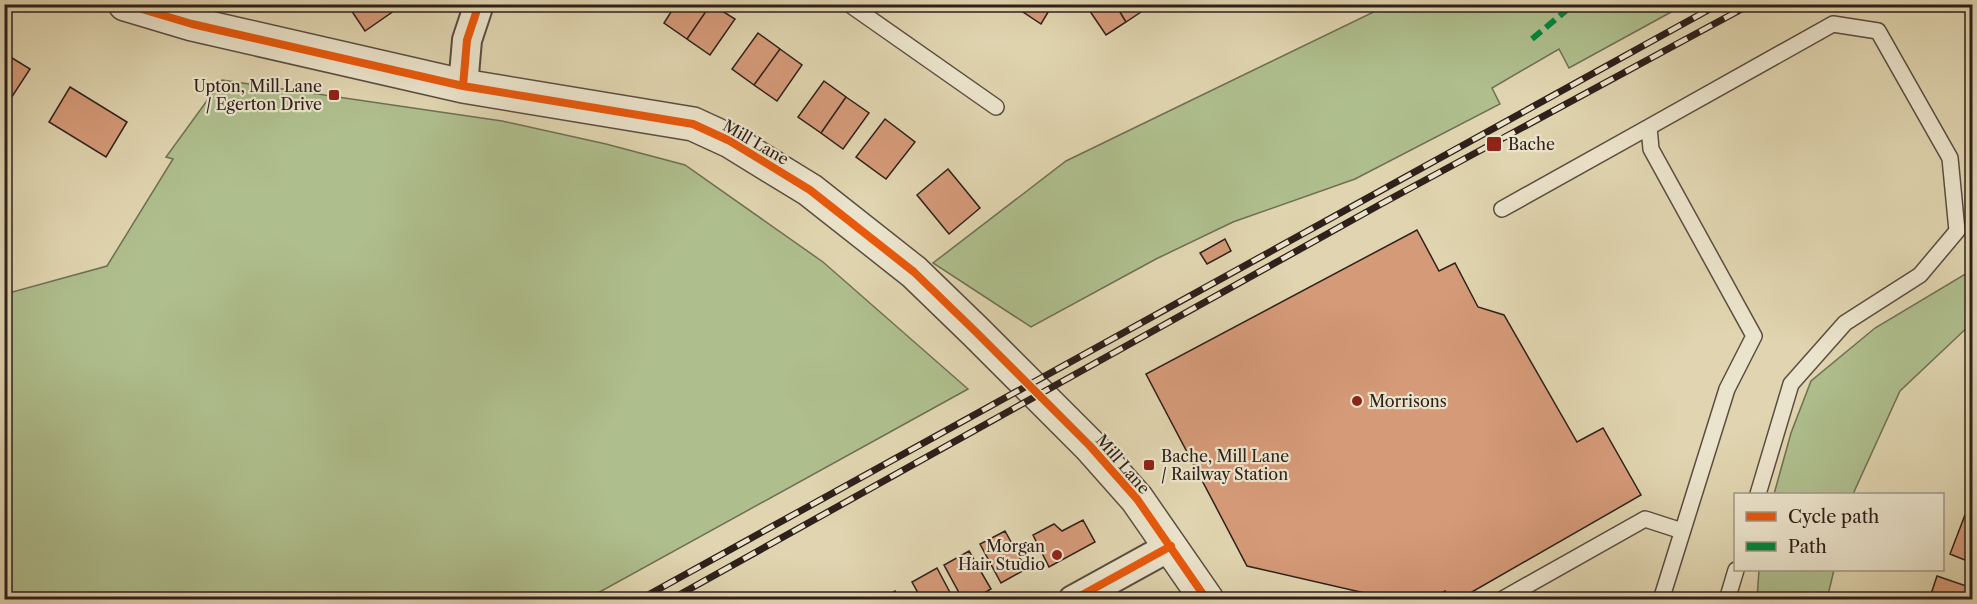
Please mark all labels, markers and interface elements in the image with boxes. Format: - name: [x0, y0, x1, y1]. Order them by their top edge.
- place label: Upton, Mill Lane / Egerton Drive: [194, 76, 322, 114]
- marker: Upton, Mill Lane / Egerton Drive: [327, 88, 341, 102]
- street label: Mill Lane: [720, 115, 793, 169]
- place label: Bache: [1508, 134, 1555, 154]
- marker: Bache: [1485, 135, 1503, 153]
- place label: Morrisons: [1369, 391, 1447, 411]
- marker: Morrisons: [1350, 394, 1364, 408]
- street label: Mill Lane: [1092, 430, 1154, 498]
- place label: Bache, Mill Lane / Railway Station: [1161, 446, 1289, 484]
- marker: Bache, Mill Lane / Railway Station: [1142, 458, 1156, 472]
- legend: [1734, 493, 1944, 571]
- text: Cycle path: [1788, 506, 1879, 528]
- place label: Morgan Hair Studio: [958, 536, 1045, 574]
- text: Path: [1788, 536, 1827, 558]
- marker: Morgan Hair Studio: [1050, 548, 1064, 562]

